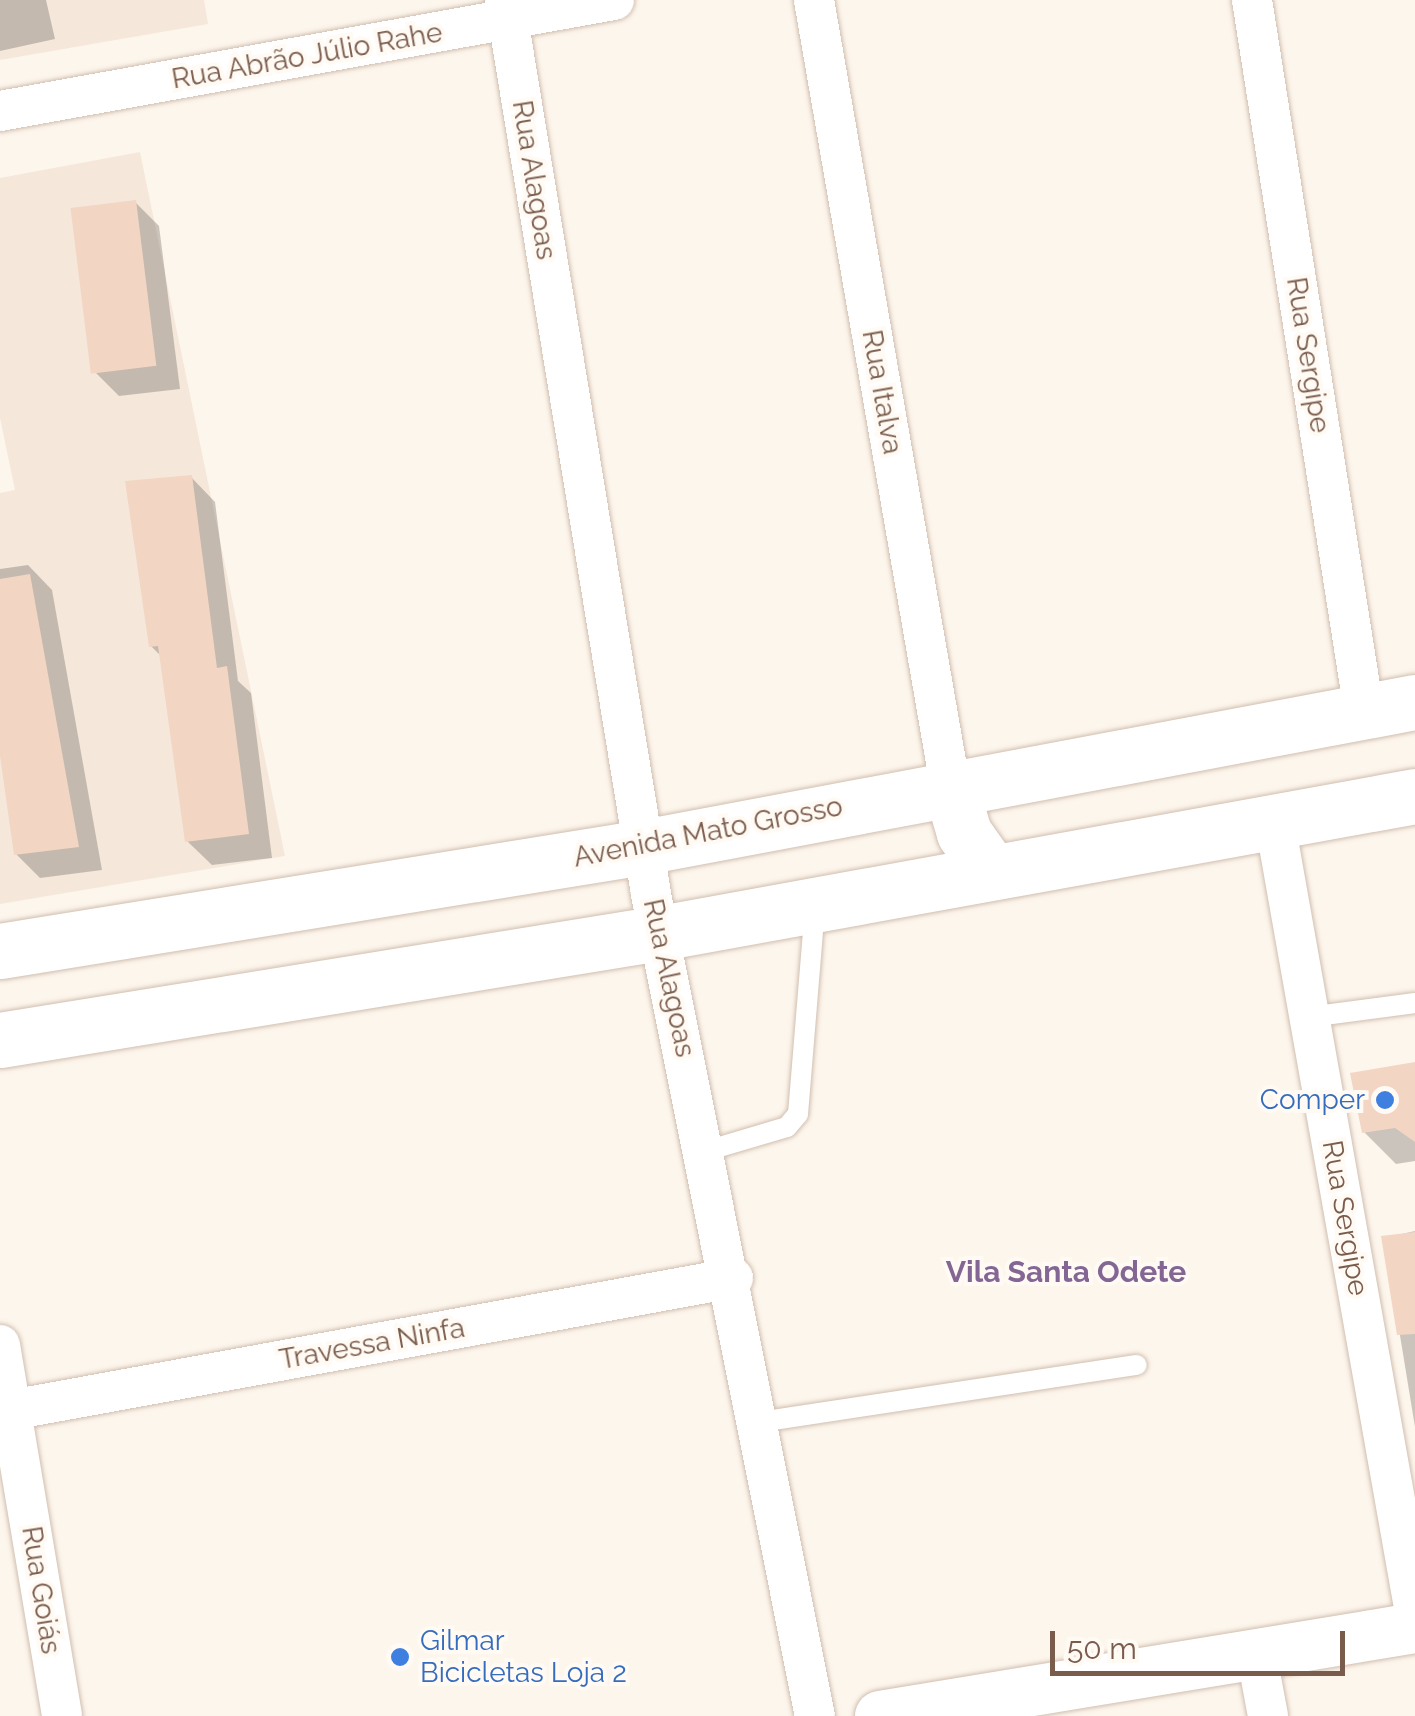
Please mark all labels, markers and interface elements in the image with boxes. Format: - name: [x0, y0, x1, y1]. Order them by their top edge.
- street label: Rua Abrão Júlio Rahe: [168, 16, 446, 96]
- street label: Rua Alagoas: [505, 98, 563, 262]
- street label: Rua Sergipe: [1279, 275, 1337, 435]
- street label: Rua Italva: [855, 327, 909, 457]
- street label: Avenida Mato Grosso: [571, 789, 845, 875]
- street label: Rua Alagoas: [636, 895, 702, 1061]
- place label: Comper: [1260, 1083, 1365, 1117]
- marker: Comper: [1374, 1089, 1396, 1111]
- street label: Rua Sergipe: [1315, 1138, 1375, 1298]
- district label: Vila Santa Odete: [946, 1254, 1186, 1290]
- street label: Travessa Ninfa: [277, 1311, 467, 1377]
- street label: Rua Goiás: [14, 1524, 68, 1656]
- scale bar: [1055, 1611, 1350, 1673]
- place label: Gilmar Bicicletas Loja 2: [420, 1624, 627, 1690]
- text: 50 m: [1067, 1631, 1137, 1666]
- marker: Gilmar Bicicletas Loja 2: [389, 1646, 411, 1668]

